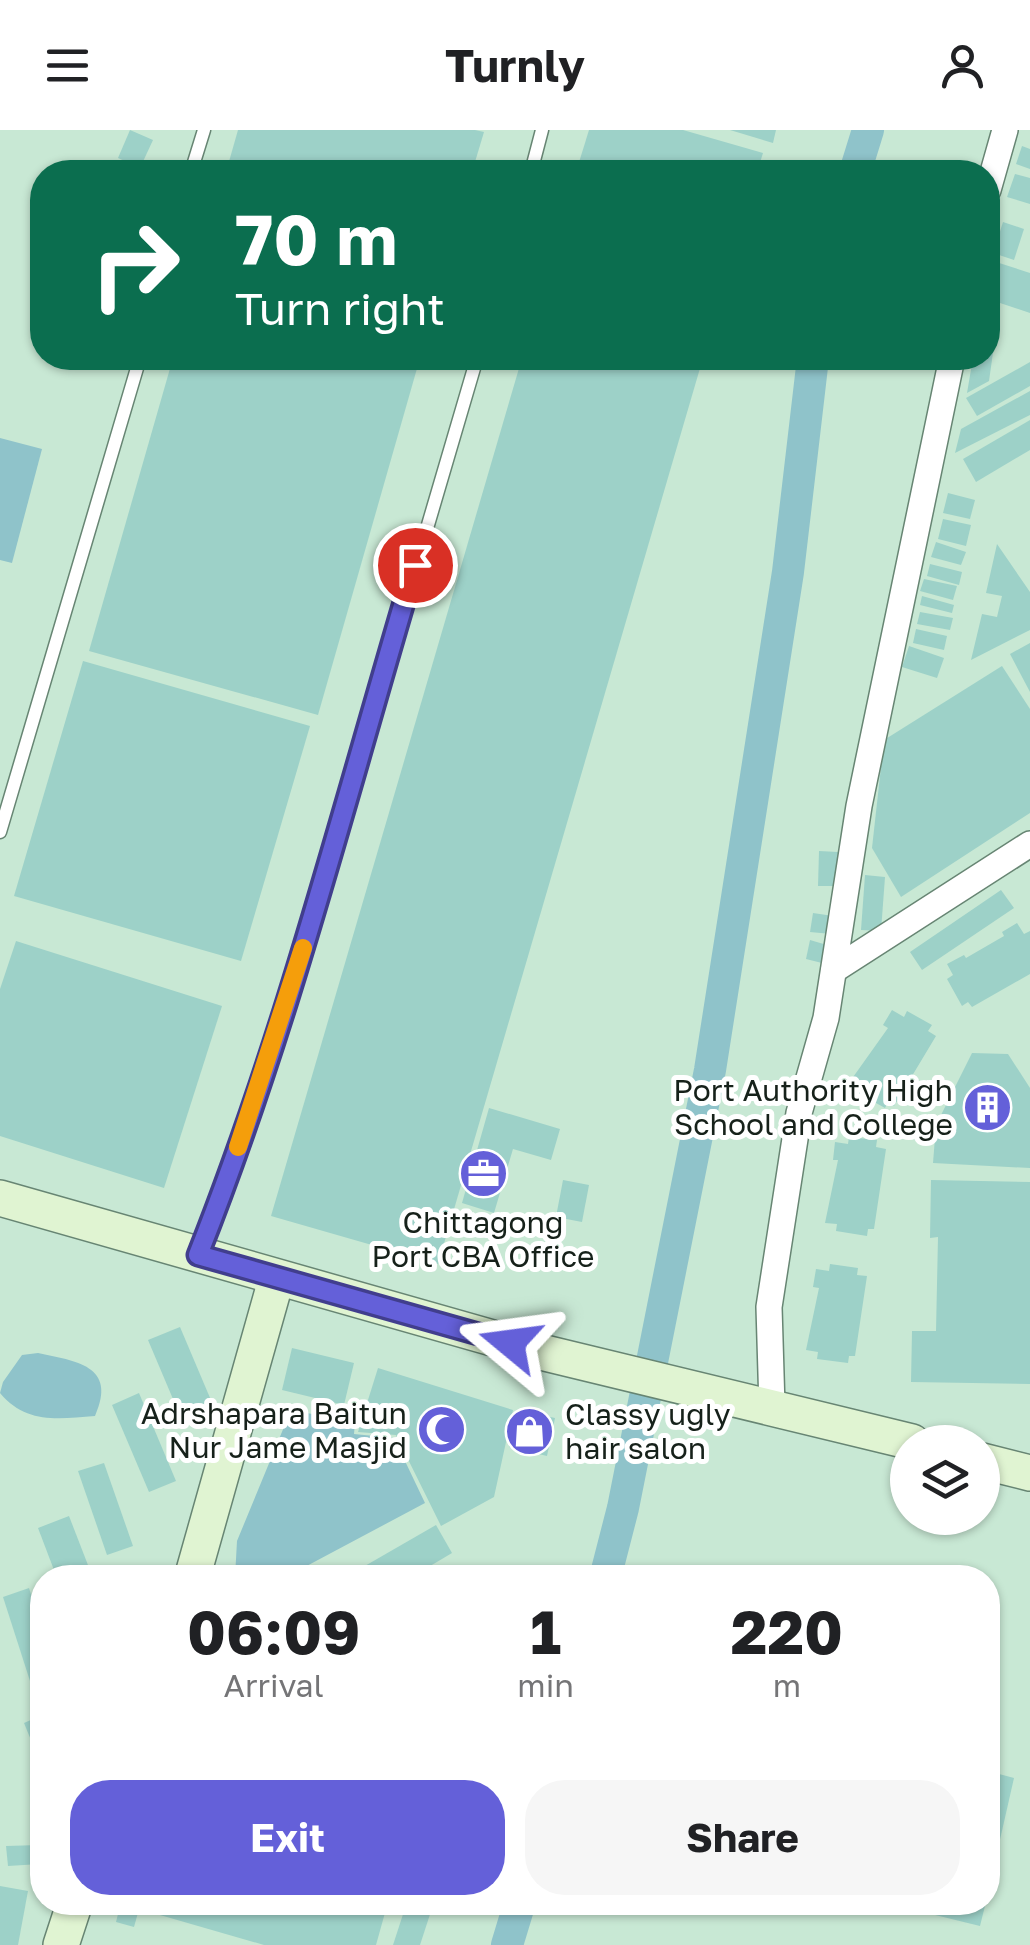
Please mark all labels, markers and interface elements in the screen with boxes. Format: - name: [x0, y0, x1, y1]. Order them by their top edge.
- icon: menu: [40, 38, 95, 93]
- text: Turnly: [445, 38, 585, 92]
- icon: person: [935, 38, 990, 93]
- text: 70 m: [235, 196, 397, 280]
- icon: right: [70, 200, 200, 330]
- text: Turn right: [235, 281, 445, 335]
- pin: [373, 523, 458, 608]
- icon: arrive: [388, 538, 443, 593]
- place label: Port Authority High School and College: [673, 1072, 953, 1142]
- building icon: Port Authority High School and College: [962, 1081, 1014, 1133]
- office icon: Chittagong Port CBA Office: [457, 1147, 509, 1199]
- place label: Chittagong Port CBA Office: [372, 1204, 594, 1274]
- position arrow: [458, 1291, 562, 1395]
- place label: Adrshapara Baitun Nur Jame Masjid: [141, 1395, 407, 1465]
- place label: Classy ugly hair salon: [565, 1396, 731, 1466]
- mosque icon: Adrshapara Baitun Nur Jame Masjid: [416, 1404, 468, 1456]
- shop icon: Classy ugly hair salon: [504, 1405, 556, 1457]
- map controls: [890, 1425, 1000, 1535]
- button: layers: [890, 1425, 1000, 1535]
- text: 06:09: [187, 1595, 360, 1667]
- text: 1: [530, 1595, 561, 1667]
- text: 220: [731, 1595, 843, 1667]
- text: Arrival: [224, 1666, 324, 1704]
- text: min: [517, 1666, 574, 1704]
- text: m: [773, 1666, 801, 1704]
- button: Exit: [70, 1780, 505, 1895]
- button: Share: [525, 1780, 960, 1895]

